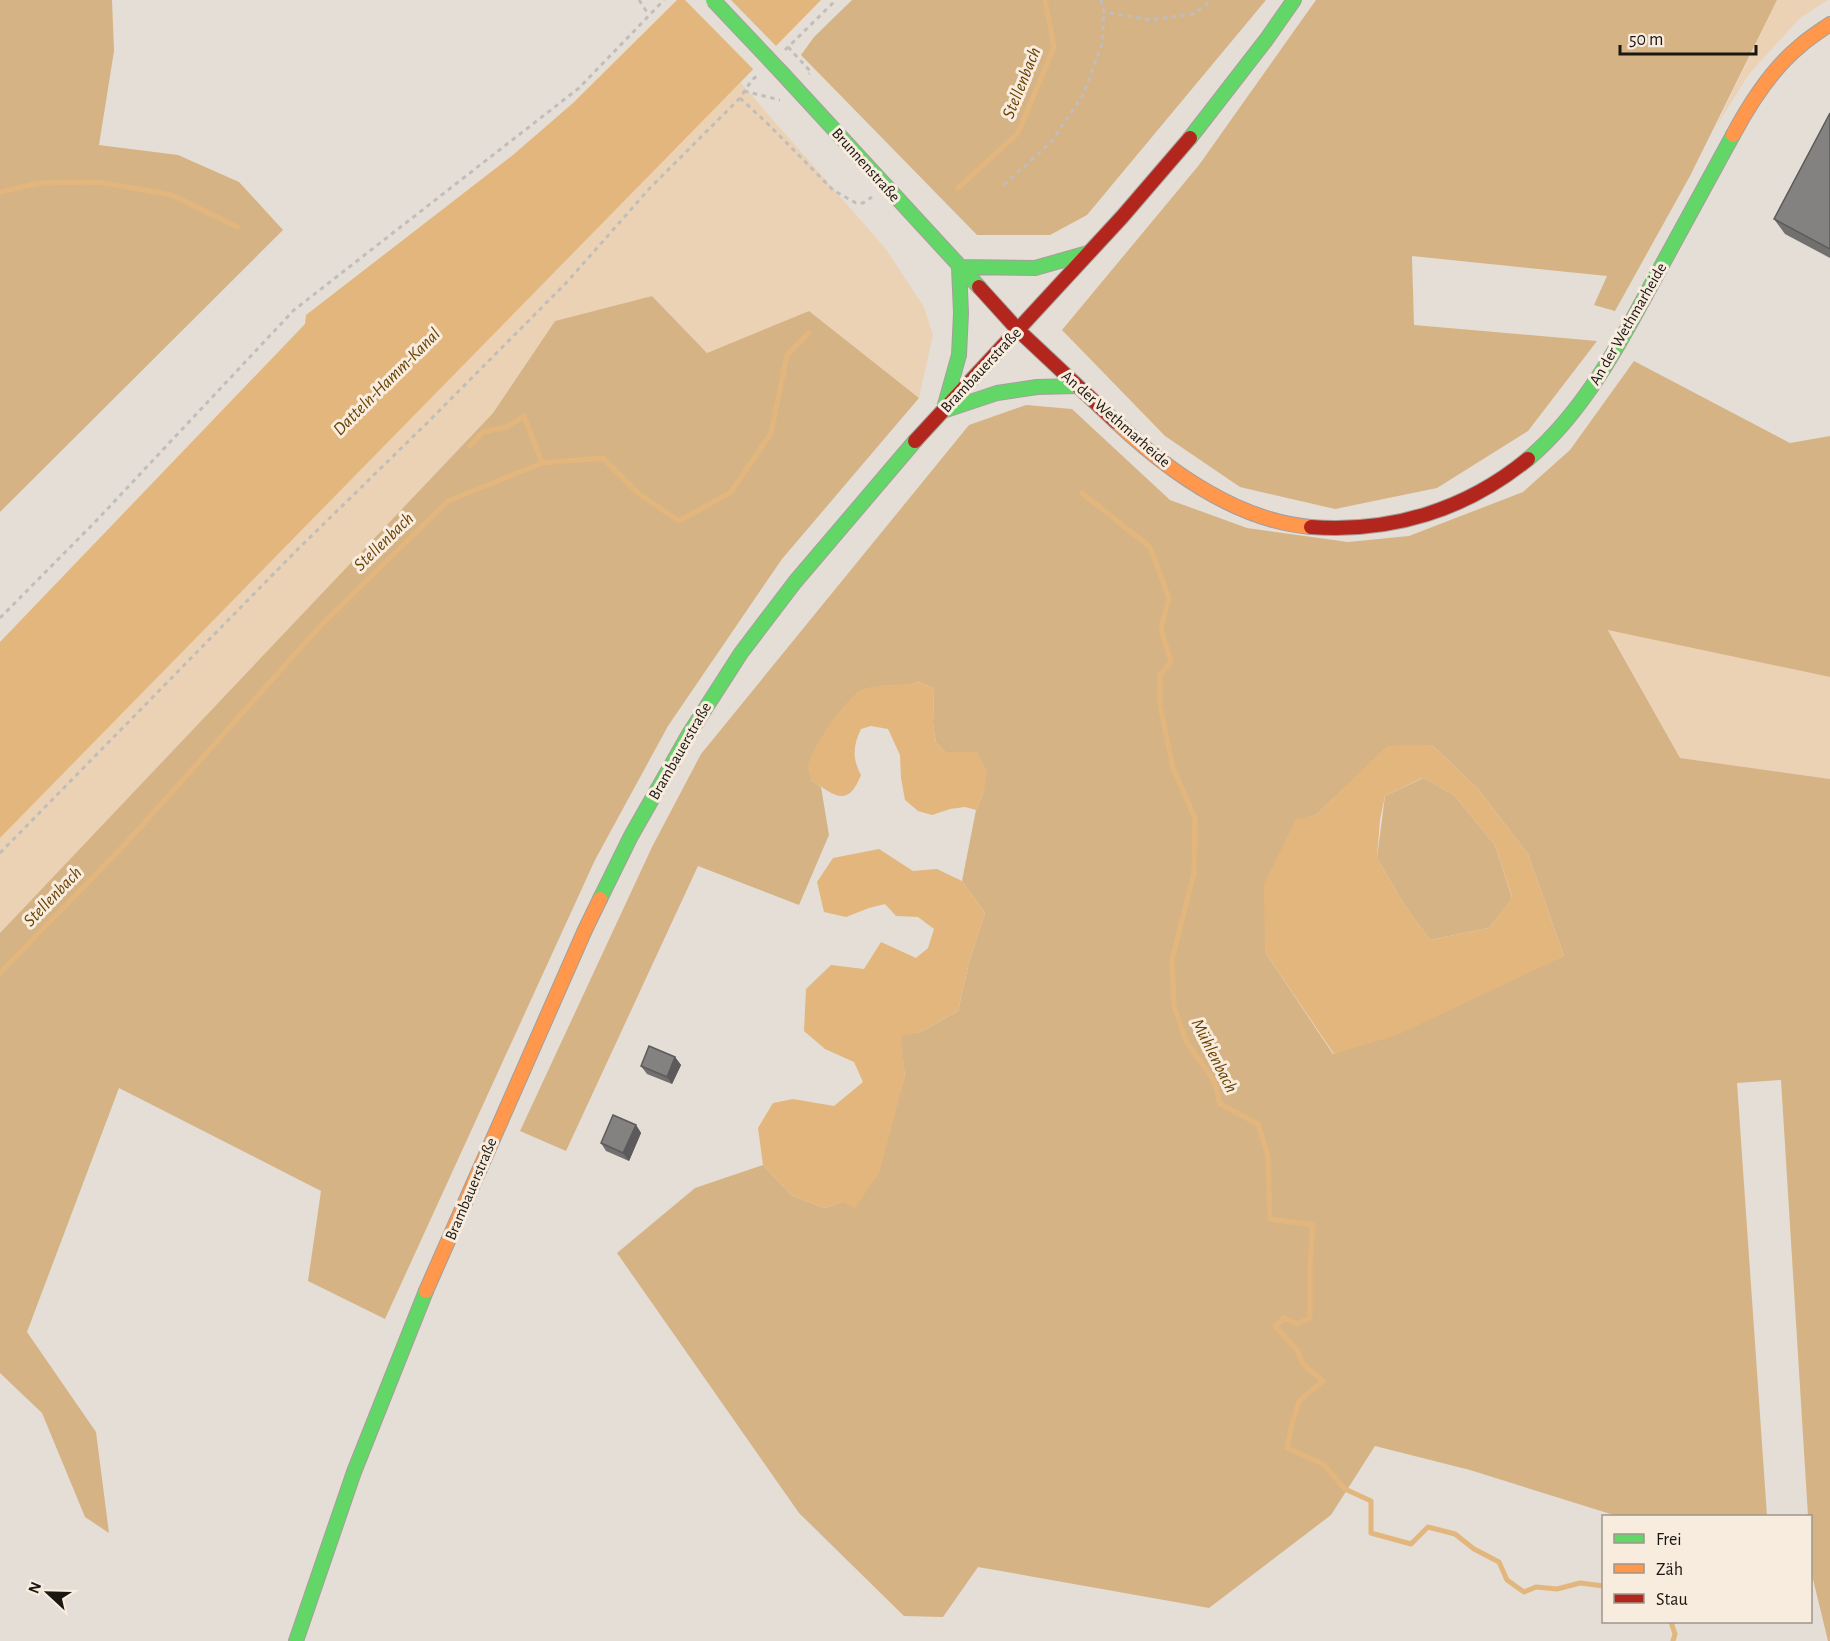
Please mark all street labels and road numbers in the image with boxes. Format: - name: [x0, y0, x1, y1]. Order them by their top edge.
- street label: Brunnenstraße: [829, 125, 903, 205]
- street label: An der Wethmarheide: [1587, 260, 1669, 388]
- street label: Brambauerstraße: [938, 325, 1024, 415]
- street label: An der Wethmarheide: [1059, 368, 1173, 470]
- street label: Brambauerstraße: [646, 700, 714, 802]
- street label: Brambauerstraße: [442, 1135, 500, 1243]

